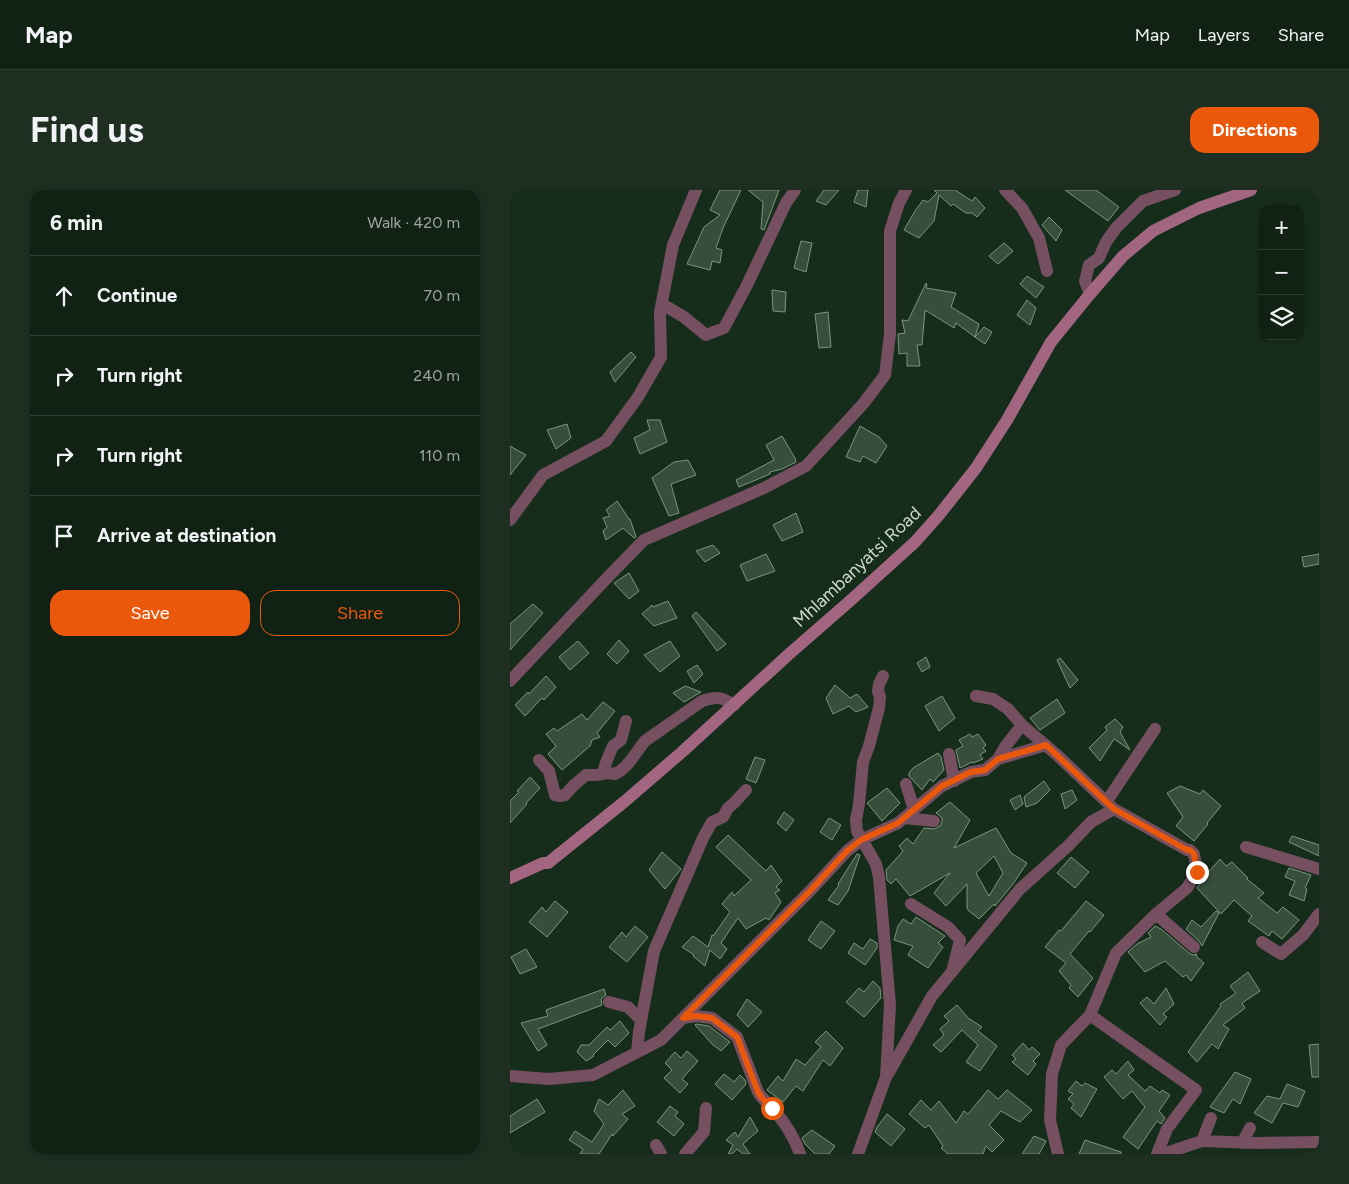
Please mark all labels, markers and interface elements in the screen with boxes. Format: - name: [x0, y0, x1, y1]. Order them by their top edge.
- text: Map: [25, 20, 73, 49]
- text: Map: [1135, 24, 1170, 46]
- text: Layers: [1198, 24, 1250, 46]
- text: Share: [1278, 24, 1324, 46]
- button: Directions: [1190, 107, 1319, 153]
- text: Find us: [30, 109, 144, 151]
- map controls: [1259, 205, 1304, 340]
- button: +: [1259, 205, 1304, 250]
- text: 6 min: [50, 210, 103, 235]
- text: Walk · 420 m: [367, 213, 460, 232]
- button: −: [1259, 250, 1304, 295]
- icon: ahead: [50, 282, 78, 310]
- text: Continue: [97, 284, 177, 307]
- text: 70 m: [424, 286, 460, 305]
- button: layers: [1259, 295, 1304, 340]
- icon: right: [50, 362, 78, 390]
- text: Turn right: [97, 364, 183, 387]
- text: 240 m: [413, 366, 460, 385]
- icon: right: [50, 442, 78, 470]
- text: Turn right: [97, 444, 183, 467]
- text: 110 m: [419, 446, 460, 465]
- street label: Mhlambanyatsi Road: [788, 502, 926, 632]
- icon: arrive: [50, 522, 78, 550]
- text: Arrive at destination: [97, 524, 276, 547]
- button: Save: [50, 590, 250, 636]
- button: Share: [260, 590, 460, 636]
- route end: [1186, 861, 1209, 884]
- route start: [761, 1097, 784, 1120]

